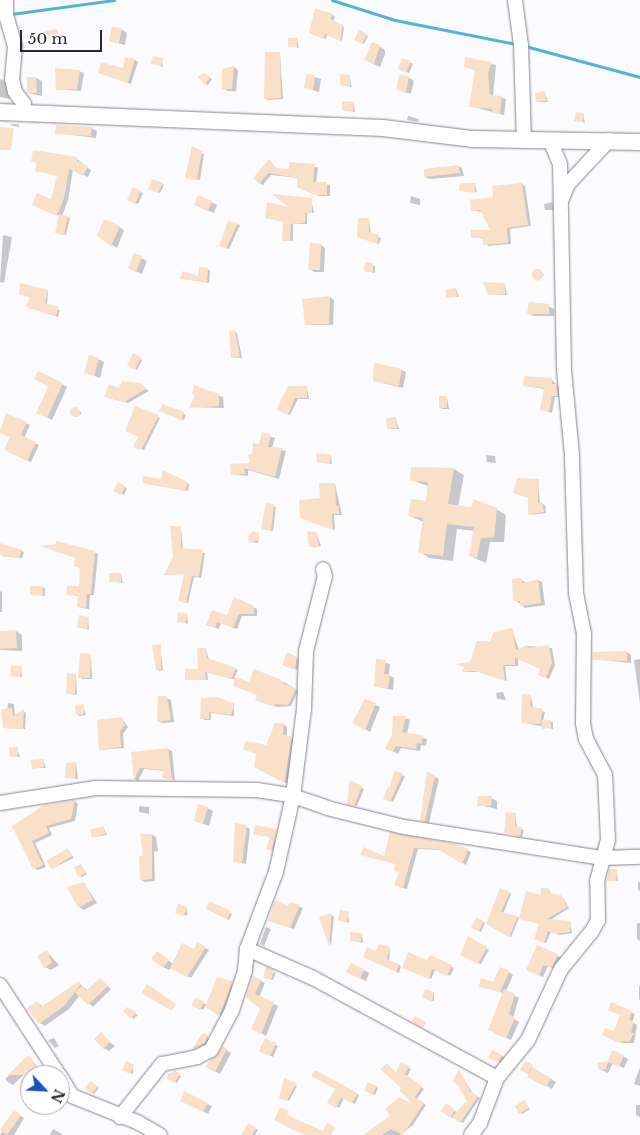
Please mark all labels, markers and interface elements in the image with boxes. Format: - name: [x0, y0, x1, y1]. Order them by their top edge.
- scale bar: [22, 20, 105, 52]
- text: 50 m: [28, 29, 68, 48]
- north arrow: [20, 1065, 70, 1115]
- text: N: [47, 1086, 69, 1106]

